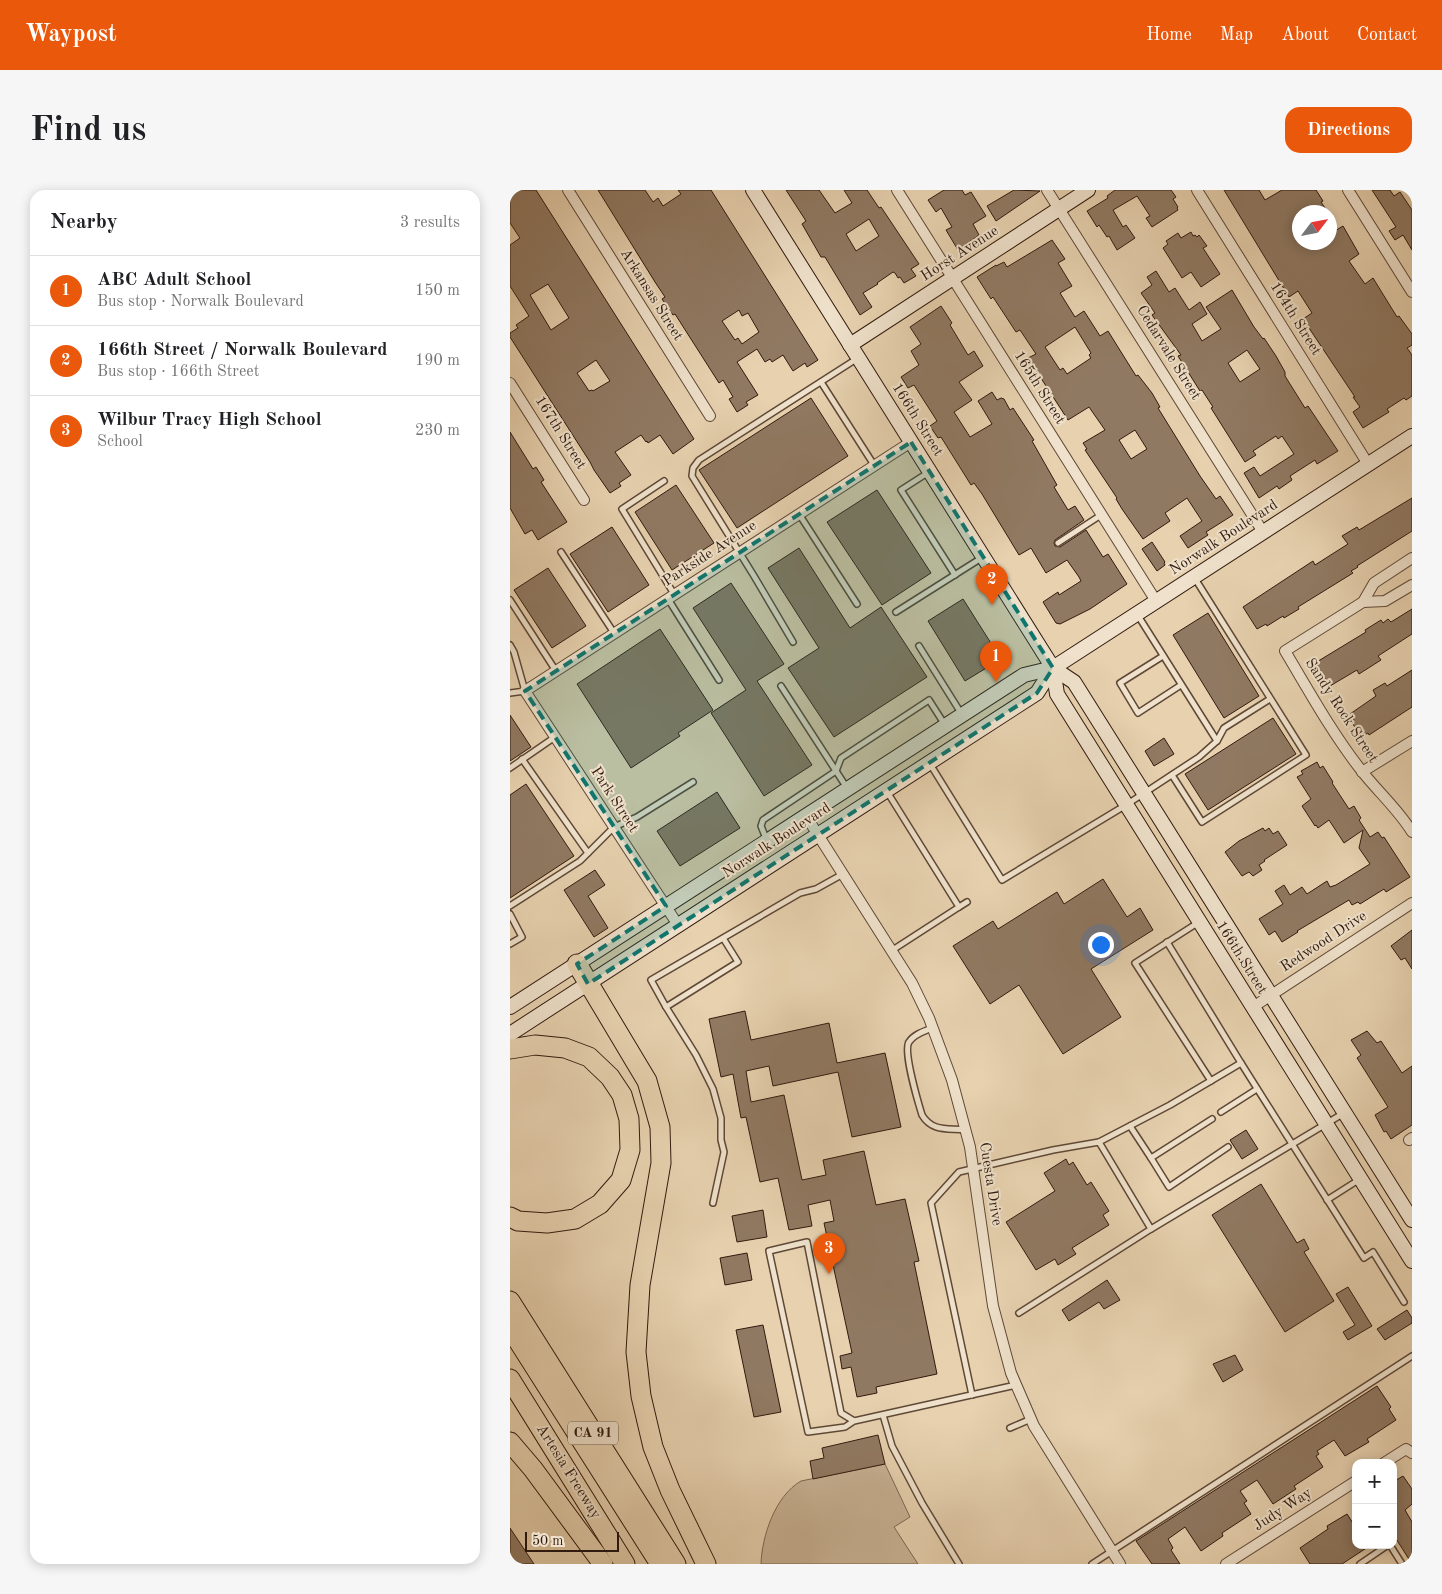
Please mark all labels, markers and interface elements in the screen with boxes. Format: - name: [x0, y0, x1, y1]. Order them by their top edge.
- text: Waypost: [25, 23, 117, 47]
- text: Home: [1146, 26, 1192, 44]
- text: Map: [1220, 26, 1253, 44]
- text: About: [1281, 26, 1329, 44]
- text: Contact: [1357, 26, 1417, 44]
- button: Directions: [1285, 107, 1412, 153]
- text: Find us: [30, 113, 146, 148]
- north arrow: [1292, 205, 1337, 250]
- text: Nearby: [50, 212, 118, 233]
- text: 3 results: [400, 215, 460, 231]
- street label: Horst Avenue: [919, 223, 1001, 285]
- street label: Arkansas Street: [617, 246, 685, 344]
- text: ABC Adult School: [97, 271, 251, 290]
- street label: 164th Street: [1267, 280, 1323, 358]
- text: 1: [61, 283, 71, 299]
- text: 150 m: [415, 283, 460, 299]
- text: Bus stop · Norwalk Boulevard: [97, 294, 304, 310]
- street label: Cedarvale Street: [1133, 303, 1203, 403]
- text: 166th Street / Norwalk Boulevard: [97, 341, 387, 360]
- street label: 165th Street: [1011, 349, 1067, 427]
- text: 2: [61, 353, 71, 369]
- text: 190 m: [415, 353, 460, 369]
- text: Bus stop · 166th Street: [97, 364, 259, 380]
- street label: 166th Street: [889, 381, 945, 459]
- street label: 167th Street: [532, 394, 588, 472]
- text: Wilbur Tracy High School: [97, 411, 322, 430]
- text: 3: [61, 423, 71, 439]
- text: 230 m: [415, 423, 460, 439]
- text: School: [97, 434, 143, 450]
- street label: Norwalk Boulevard: [1167, 497, 1281, 578]
- street label: Parkside Avenue: [661, 518, 759, 590]
- pin: 2: [976, 564, 1008, 605]
- pin: 1: [980, 641, 1012, 682]
- street label: Sandy Rock Street: [1302, 656, 1380, 766]
- street label: Park Street: [587, 765, 641, 835]
- street label: Norwalk Boulevard: [720, 800, 834, 881]
- street label: Redwood Drive: [1278, 909, 1370, 975]
- street label: 166th Street: [1213, 919, 1269, 997]
- your location: [1088, 932, 1114, 958]
- street label: Cuesta Drive: [976, 1141, 1004, 1227]
- pin: 3: [813, 1233, 845, 1274]
- street label: Artesia Freeway: [533, 1422, 603, 1522]
- road number: CA 91: [568, 1422, 618, 1444]
- map controls: [1352, 1459, 1397, 1549]
- button: +: [1352, 1459, 1397, 1504]
- street label: Judy Way: [1251, 1486, 1315, 1534]
- button: −: [1352, 1504, 1397, 1549]
- scale bar: [525, 1529, 619, 1552]
- text: 50 m: [532, 1534, 563, 1548]

